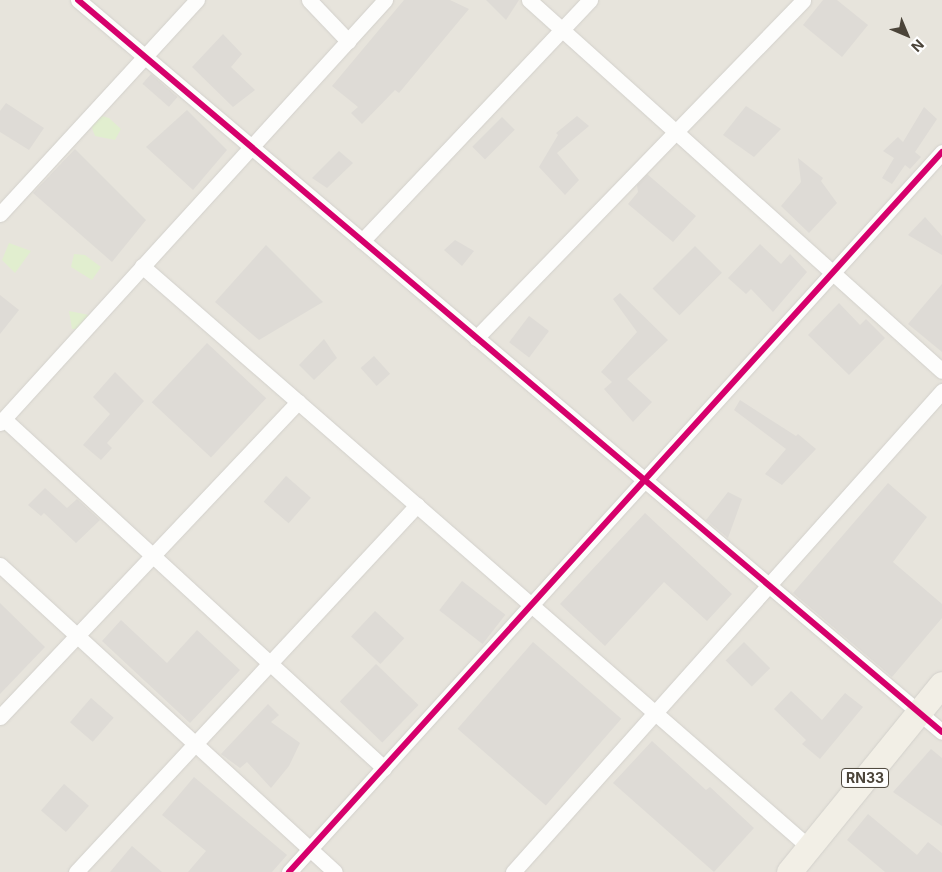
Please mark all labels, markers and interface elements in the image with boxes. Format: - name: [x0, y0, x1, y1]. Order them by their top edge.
- north arrow: [882, 10, 932, 60]
- text: N: [908, 36, 928, 56]
- road number: RN33: [840, 766, 890, 790]

